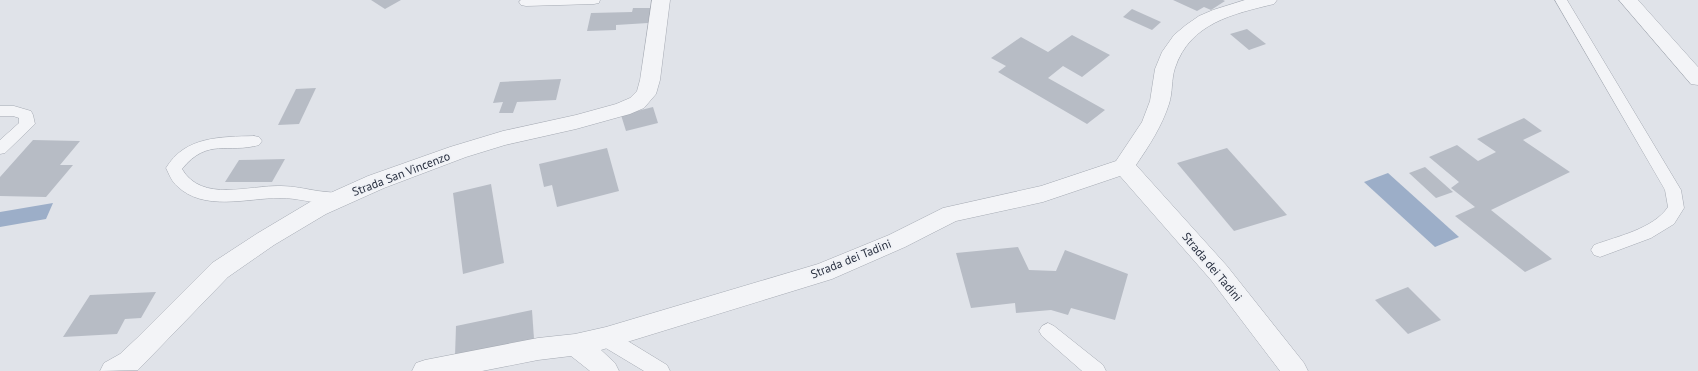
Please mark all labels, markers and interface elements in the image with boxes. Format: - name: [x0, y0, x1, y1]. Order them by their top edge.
- street label: Strada San Vincenzo: [350, 148, 452, 199]
- street label: Strada dei Tadini: [1179, 229, 1246, 304]
- street label: Strada dei Tadini: [808, 236, 893, 282]

